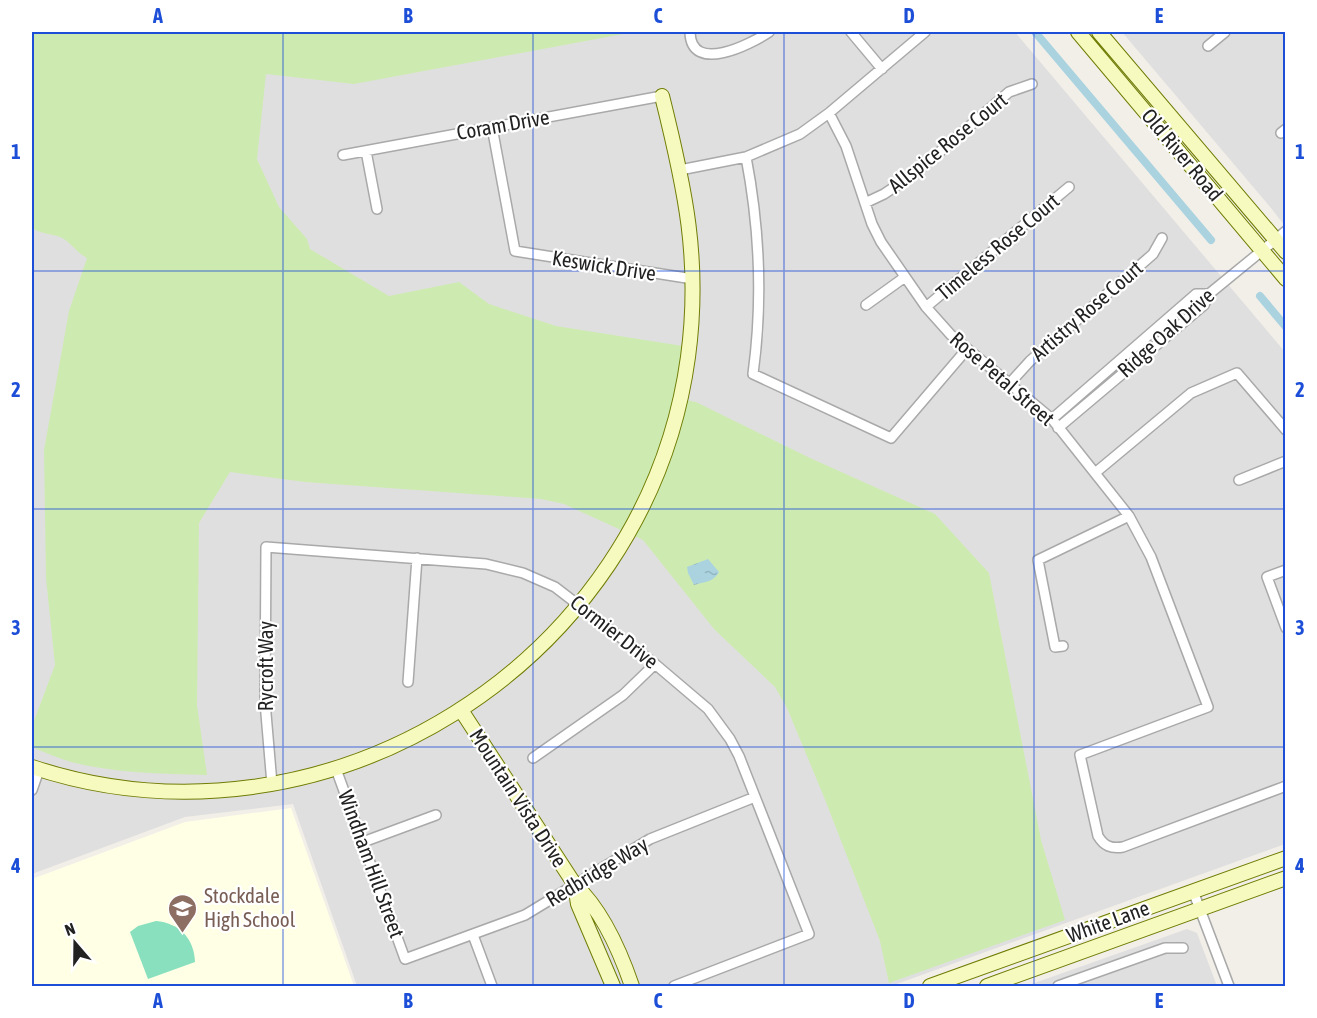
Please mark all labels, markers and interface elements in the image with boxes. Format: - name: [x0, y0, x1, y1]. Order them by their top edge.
- text: A: [152, 4, 163, 27]
- text: B: [403, 4, 413, 27]
- text: C: [654, 4, 663, 27]
- text: D: [903, 4, 915, 27]
- text: E: [1155, 4, 1164, 27]
- street label: Allspice Rose Court: [883, 87, 1011, 197]
- street label: Old River Road: [1137, 103, 1228, 205]
- street label: Coram Drive: [455, 104, 551, 144]
- text: 1: [11, 140, 21, 163]
- text: 1: [1295, 140, 1305, 163]
- street label: Timeless Rose Court: [931, 188, 1064, 304]
- street label: Keswick Drive: [551, 245, 658, 285]
- street label: Artistry Rose Court: [1026, 255, 1147, 365]
- street label: Ridge Oak Drive: [1112, 283, 1218, 382]
- street label: Rose Petal Street: [946, 326, 1060, 430]
- text: 2: [11, 378, 21, 401]
- text: 2: [1295, 378, 1305, 401]
- street label: Cormier Drive: [566, 589, 663, 673]
- text: 3: [11, 616, 21, 639]
- text: 3: [1295, 616, 1305, 639]
- street label: Rycroft Way: [253, 620, 277, 711]
- street label: Mountain Vista Drive: [465, 724, 572, 871]
- street label: Windham Hill Street: [334, 787, 410, 941]
- street label: Redbridge Way: [541, 831, 652, 911]
- text: 4: [10, 854, 21, 877]
- text: 4: [1294, 854, 1305, 877]
- place label: Stockdale High School: [204, 883, 296, 931]
- school or university icon: Stockdale High School: [167, 892, 199, 934]
- street label: White Lane: [1063, 895, 1152, 947]
- north arrow: [45, 913, 105, 973]
- text: N: [62, 919, 77, 939]
- text: A: [152, 989, 163, 1012]
- text: B: [403, 989, 413, 1012]
- text: C: [654, 989, 663, 1012]
- text: D: [903, 989, 915, 1012]
- text: E: [1155, 989, 1164, 1012]

